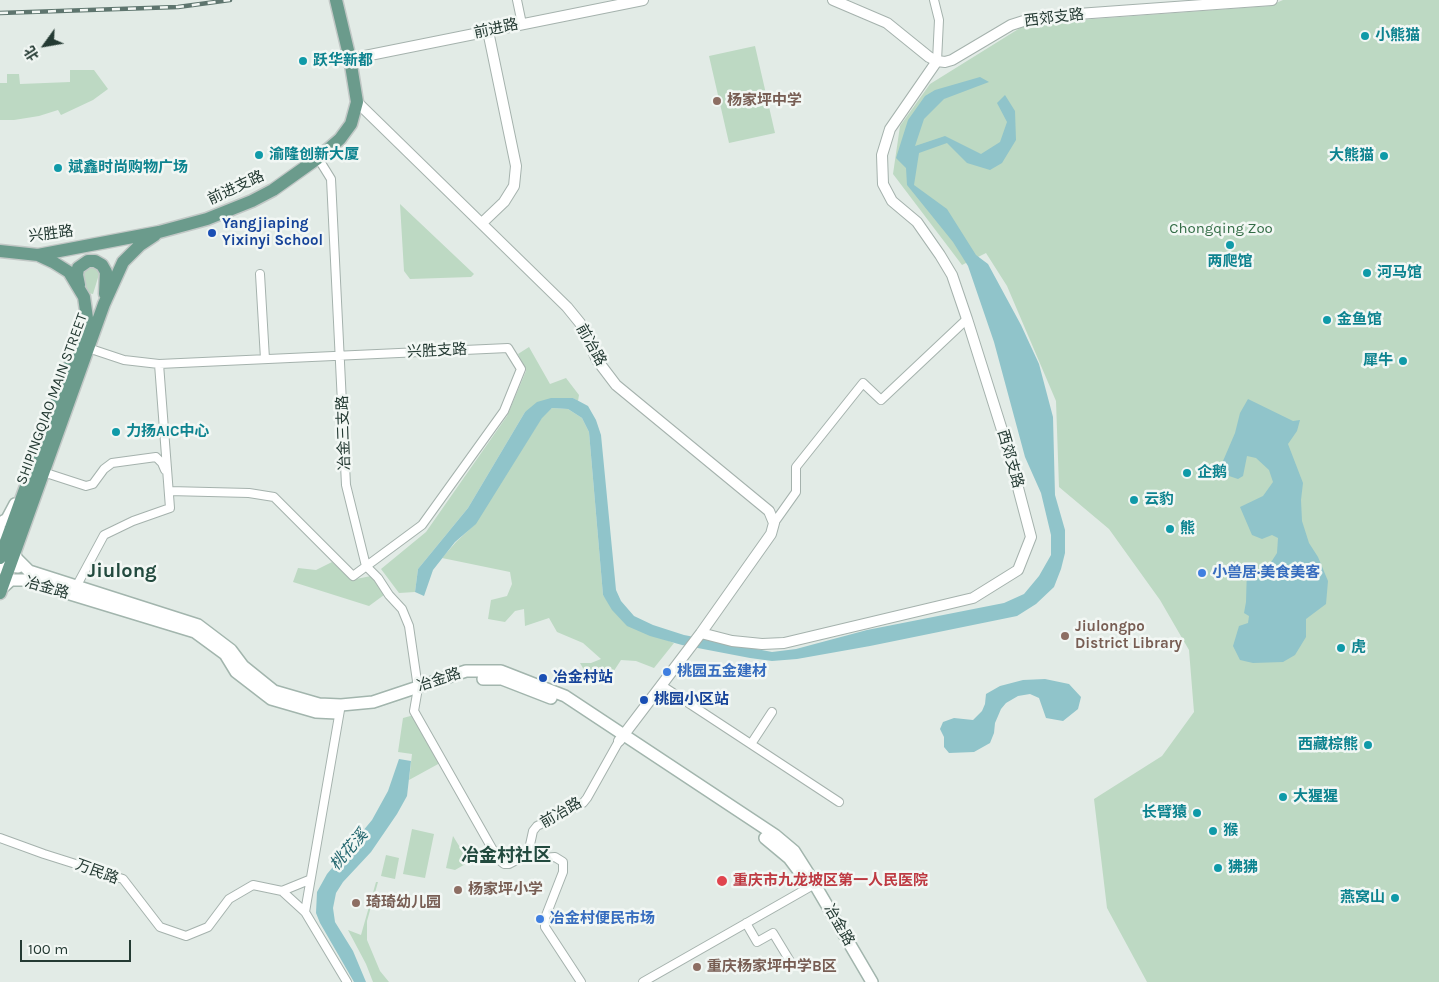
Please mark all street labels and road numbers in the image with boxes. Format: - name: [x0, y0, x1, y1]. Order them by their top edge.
- street label: 西郊支路: [1023, 5, 1085, 31]
- street label: 前进路: [472, 16, 520, 42]
- street label: 前进支路: [205, 167, 267, 209]
- street label: 兴胜路: [28, 222, 74, 246]
- street label: SHIPINGQIAO MAIN STREET: [13, 311, 91, 487]
- street label: 前冶路: [572, 321, 610, 369]
- street label: 兴胜支路: [407, 340, 467, 362]
- street label: 冶金三支路: [334, 395, 354, 471]
- street label: 西郊支路: [993, 428, 1027, 490]
- street label: 冶金路: [23, 573, 71, 603]
- street label: 冶金路: [415, 664, 463, 696]
- street label: 前冶路: [537, 794, 585, 832]
- street label: 万民路: [73, 856, 121, 888]
- street label: 冶金路: [820, 901, 858, 949]

